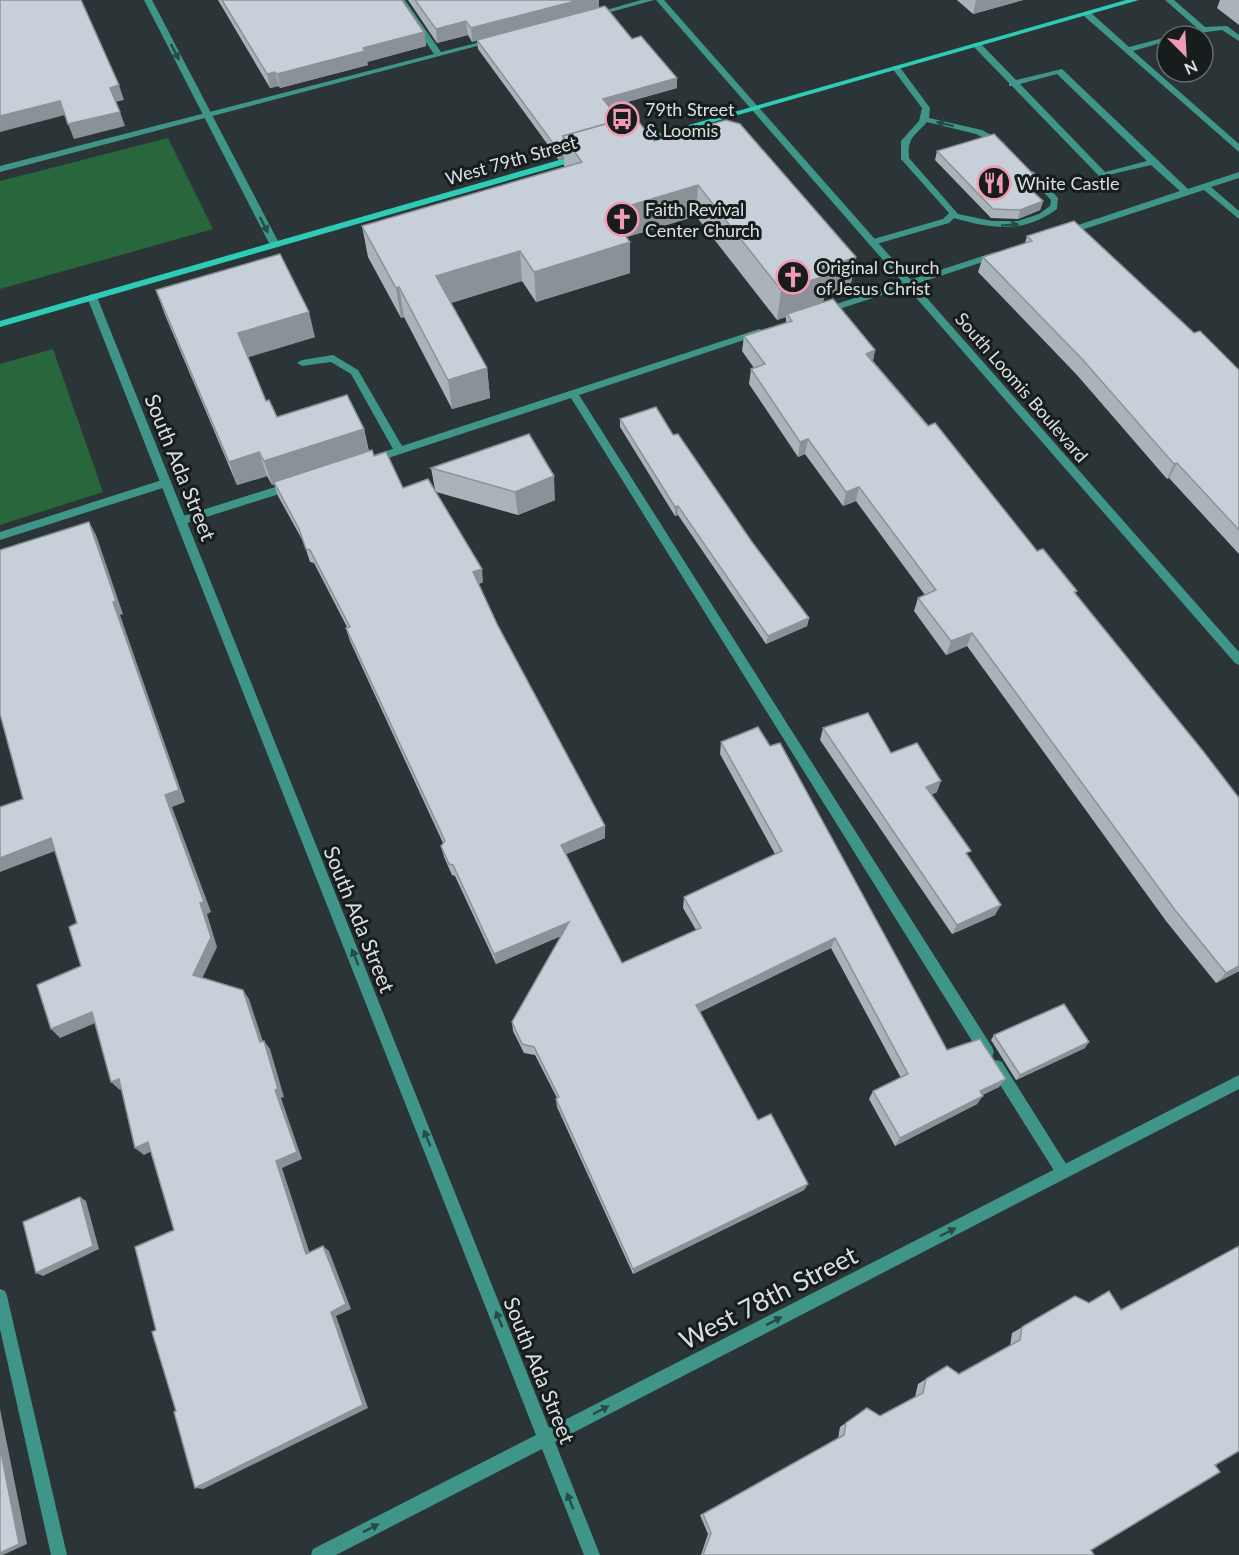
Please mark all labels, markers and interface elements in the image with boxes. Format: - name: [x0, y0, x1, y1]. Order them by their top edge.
- north arrow: [1155, 24, 1215, 84]
- one-way arrow: [170, 44, 180, 61]
- text: N: [1182, 57, 1201, 79]
- place label: 79th Street & Loomis: [645, 98, 735, 141]
- bus stop icon: 79th Street & Loomis: [604, 101, 640, 137]
- one-way arrow: [935, 118, 954, 128]
- street label: West 79th Street: [443, 131, 580, 189]
- restaurant icon: White Castle: [976, 165, 1012, 201]
- place label: White Castle: [1017, 172, 1119, 194]
- place label: Faith Revival Center Church: [645, 198, 760, 241]
- church icon: Faith Revival Center Church: [604, 201, 640, 237]
- one-way arrow: [259, 216, 269, 234]
- one-way arrow: [1001, 220, 1020, 230]
- place label: Original Church of Jesus Christ: [816, 256, 940, 299]
- church icon: Original Church of Jesus Christ: [775, 259, 811, 295]
- street label: South Loomis Boulevard: [951, 308, 1093, 466]
- street label: South Ada Street: [140, 390, 222, 544]
- street label: South Ada Street: [319, 842, 401, 996]
- one-way arrow: [349, 948, 359, 966]
- one-way arrow: [422, 1129, 431, 1147]
- one-way arrow: [939, 1227, 956, 1237]
- street label: West 78th Street: [674, 1238, 863, 1356]
- street label: South Ada Street: [499, 1293, 581, 1447]
- one-way arrow: [494, 1310, 503, 1328]
- one-way arrow: [766, 1316, 783, 1326]
- one-way arrow: [592, 1405, 609, 1415]
- one-way arrow: [565, 1491, 575, 1509]
- one-way arrow: [363, 1523, 380, 1533]

